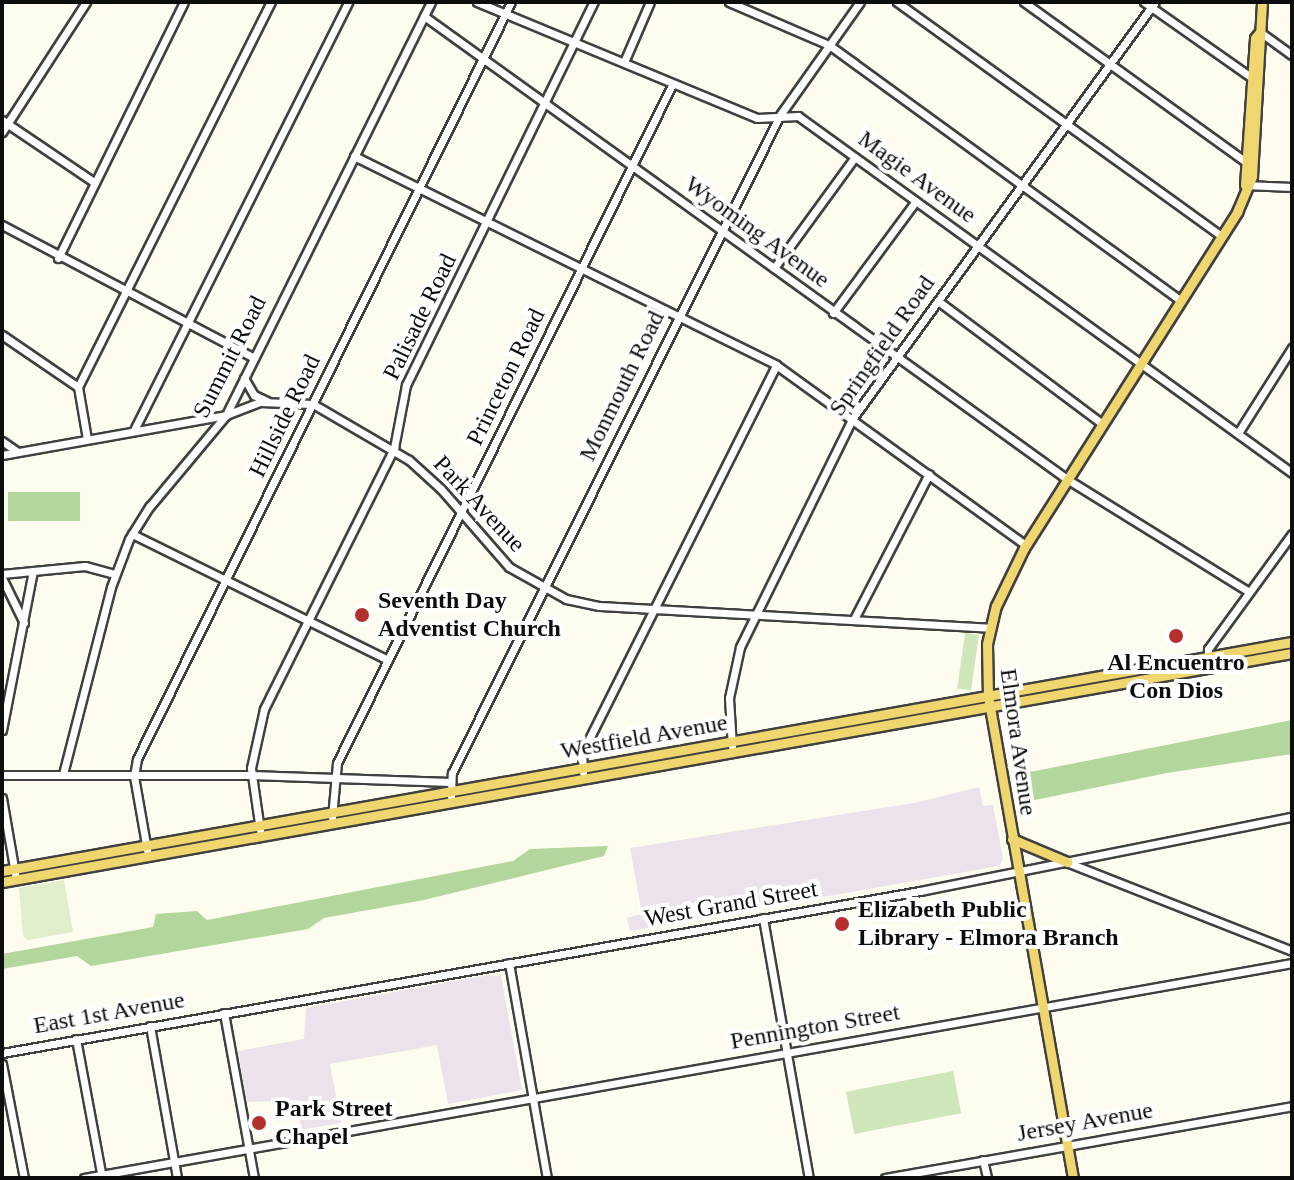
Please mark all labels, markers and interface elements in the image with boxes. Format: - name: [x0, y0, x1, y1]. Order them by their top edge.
- street label: Magie Avenue: [852, 124, 982, 230]
- street label: Wyoming Avenue: [678, 169, 836, 295]
- street label: Palisade Road: [377, 249, 463, 385]
- street label: Springfield Road: [823, 270, 941, 422]
- street label: Summit Road: [187, 291, 273, 423]
- street label: Princeton Road: [460, 304, 552, 450]
- street label: Monmouth Road: [573, 306, 671, 466]
- street label: Hillside Road: [243, 350, 327, 482]
- street label: Park Avenue: [427, 449, 531, 559]
- place label: Seventh Day Adventist Church: [378, 587, 561, 643]
- marker: Seventh Day Adventist Church: [353, 606, 371, 624]
- marker: Al Encuentro Con Dios: [1167, 627, 1185, 645]
- place label: Al Encuentro Con Dios: [1107, 649, 1245, 705]
- street label: Elmora Avenue: [993, 666, 1043, 818]
- street label: Westfield Avenue: [558, 708, 730, 766]
- street label: West Grand Street: [642, 875, 820, 933]
- place label: Elizabeth Public Library - Elmora Branch: [858, 896, 1119, 952]
- marker: Elizabeth Public Library - Elmora Branch: [833, 915, 851, 933]
- street label: East 1st Avenue: [31, 985, 187, 1041]
- street label: Pennington Street: [728, 998, 902, 1056]
- place label: Park Street Chapel: [275, 1095, 393, 1151]
- street label: Jersey Avenue: [1014, 1096, 1156, 1148]
- marker: Park Street Chapel: [250, 1114, 268, 1132]

